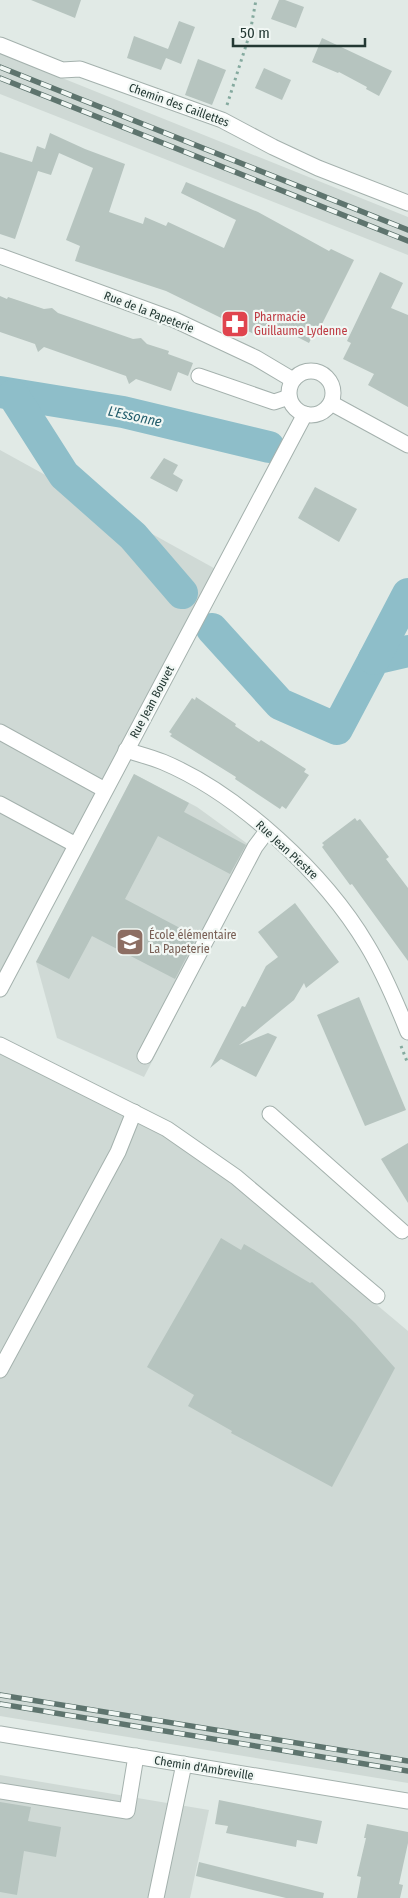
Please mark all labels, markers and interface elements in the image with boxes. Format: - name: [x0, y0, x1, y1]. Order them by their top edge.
- scale bar: [233, 15, 366, 47]
- text: 50 m: [240, 24, 270, 42]
- street label: Chemin des Caillettes: [127, 80, 231, 130]
- street label: Rue de la Papeterie: [102, 288, 196, 336]
- pharmacy icon: Pharmacie Guillaume Lydenne: [220, 309, 250, 339]
- place label: Pharmacie Guillaume Lydenne: [254, 310, 347, 338]
- water label: L'Essonne: [107, 403, 164, 431]
- street label: Rue Jean Bouvet: [127, 663, 177, 741]
- street label: Rue Jean Piestre: [253, 818, 321, 882]
- school or university icon: École élémentaire La Papeterie: [115, 927, 145, 957]
- place label: École élémentaire La Papeterie: [149, 927, 237, 956]
- street label: Chemin d'Ambreville: [153, 1753, 255, 1783]

